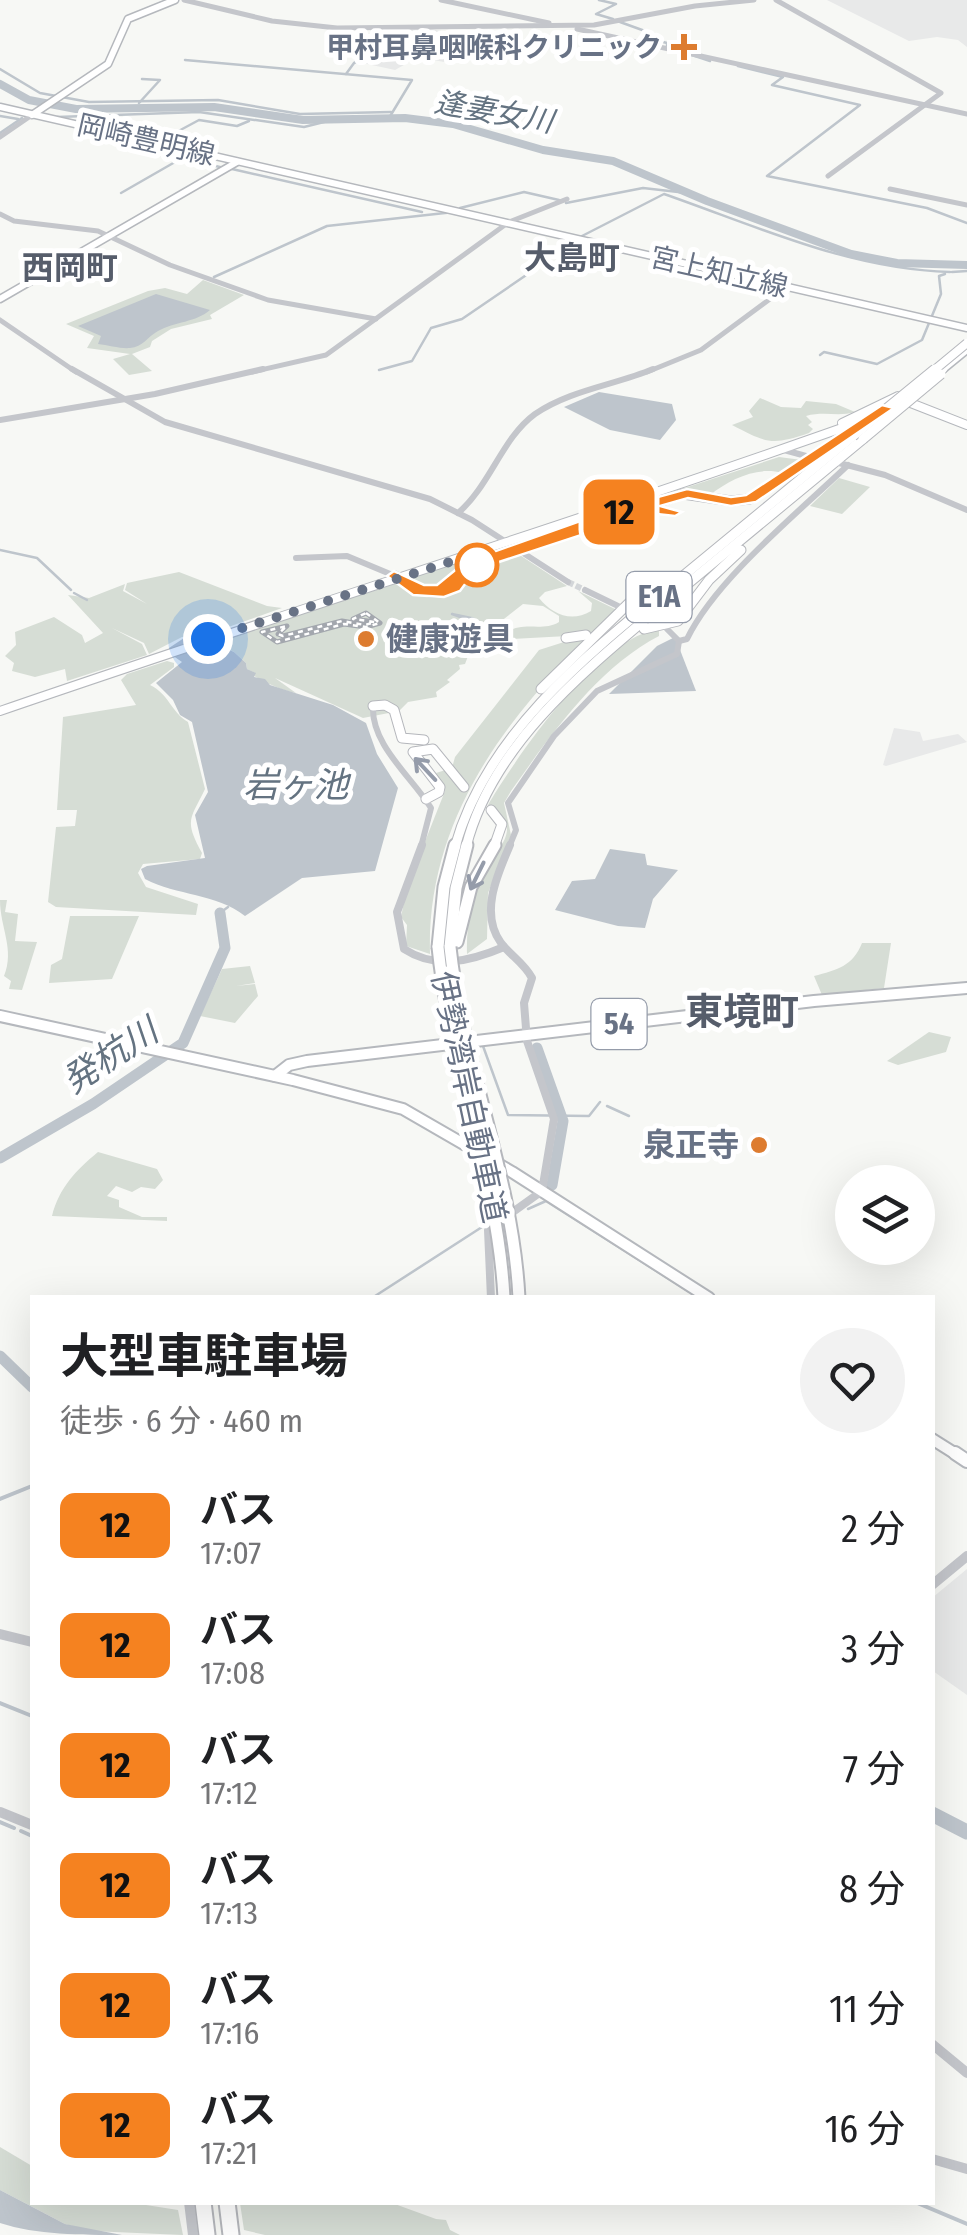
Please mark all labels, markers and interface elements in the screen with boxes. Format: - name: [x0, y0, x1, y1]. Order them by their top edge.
- place label: 甲村耳鼻咽喉科クリニック: [326, 31, 662, 64]
- marker: 甲村耳鼻咽喉科クリニック: [671, 34, 697, 60]
- water label: 逢妻女川: [432, 84, 559, 141]
- street label: 岡崎豊明線: [74, 108, 218, 172]
- district label: 大島町: [524, 239, 620, 277]
- street label: 宮上知立線: [647, 240, 791, 304]
- district label: 西岡町: [22, 249, 118, 287]
- line badge: 12: [574, 480, 664, 544]
- text: 12: [603, 491, 635, 533]
- unlabelled marker: [456, 544, 498, 586]
- road number: E1A: [626, 572, 692, 622]
- your location: [183, 614, 233, 664]
- place label: 健康遊具: [386, 620, 514, 658]
- marker: 健康遊具: [355, 628, 377, 650]
- one-way arrow: [414, 757, 437, 782]
- water label: 岩ヶ池: [243, 764, 351, 806]
- one-way arrow: [466, 860, 485, 890]
- street label: 伊勢湾岸自動車道: [424, 968, 514, 1226]
- district label: 東境町: [685, 989, 799, 1035]
- road number: 54: [592, 999, 646, 1049]
- water label: 発杭川: [55, 1008, 169, 1102]
- place label: 泉正寺: [643, 1126, 739, 1164]
- marker: 泉正寺: [748, 1134, 770, 1156]
- map controls: [835, 1165, 935, 1265]
- button: layers: [835, 1165, 935, 1265]
- text: 大型車駐車場: [60, 1328, 348, 1386]
- button: heart: [800, 1328, 905, 1433]
- text: 徒歩 · 6 分 · 460 m: [60, 1402, 303, 1440]
- text: バス: [200, 1487, 276, 1533]
- text: 12: [99, 1504, 131, 1546]
- text: 2 分: [841, 1506, 905, 1552]
- text: 17:07: [200, 1534, 261, 1572]
- text: バス: [200, 1607, 276, 1653]
- text: 12: [99, 1624, 131, 1666]
- text: 3 分: [841, 1626, 905, 1672]
- text: 17:08: [200, 1654, 265, 1692]
- text: バス: [200, 1727, 276, 1773]
- text: 12: [99, 1744, 131, 1786]
- text: 7 分: [843, 1746, 905, 1792]
- text: 17:12: [200, 1774, 258, 1812]
- text: バス: [200, 1847, 276, 1893]
- text: 12: [99, 1864, 131, 1906]
- text: 8 分: [839, 1866, 905, 1912]
- text: 17:13: [200, 1894, 258, 1932]
- text: バス: [200, 1967, 276, 2013]
- text: 12: [99, 1984, 131, 2026]
- text: 11 分: [829, 1986, 905, 2032]
- text: 17:16: [200, 2014, 259, 2052]
- text: バス: [200, 2087, 276, 2133]
- text: 12: [99, 2104, 131, 2146]
- text: 16 分: [824, 2106, 905, 2152]
- text: 17:21: [200, 2134, 258, 2172]

